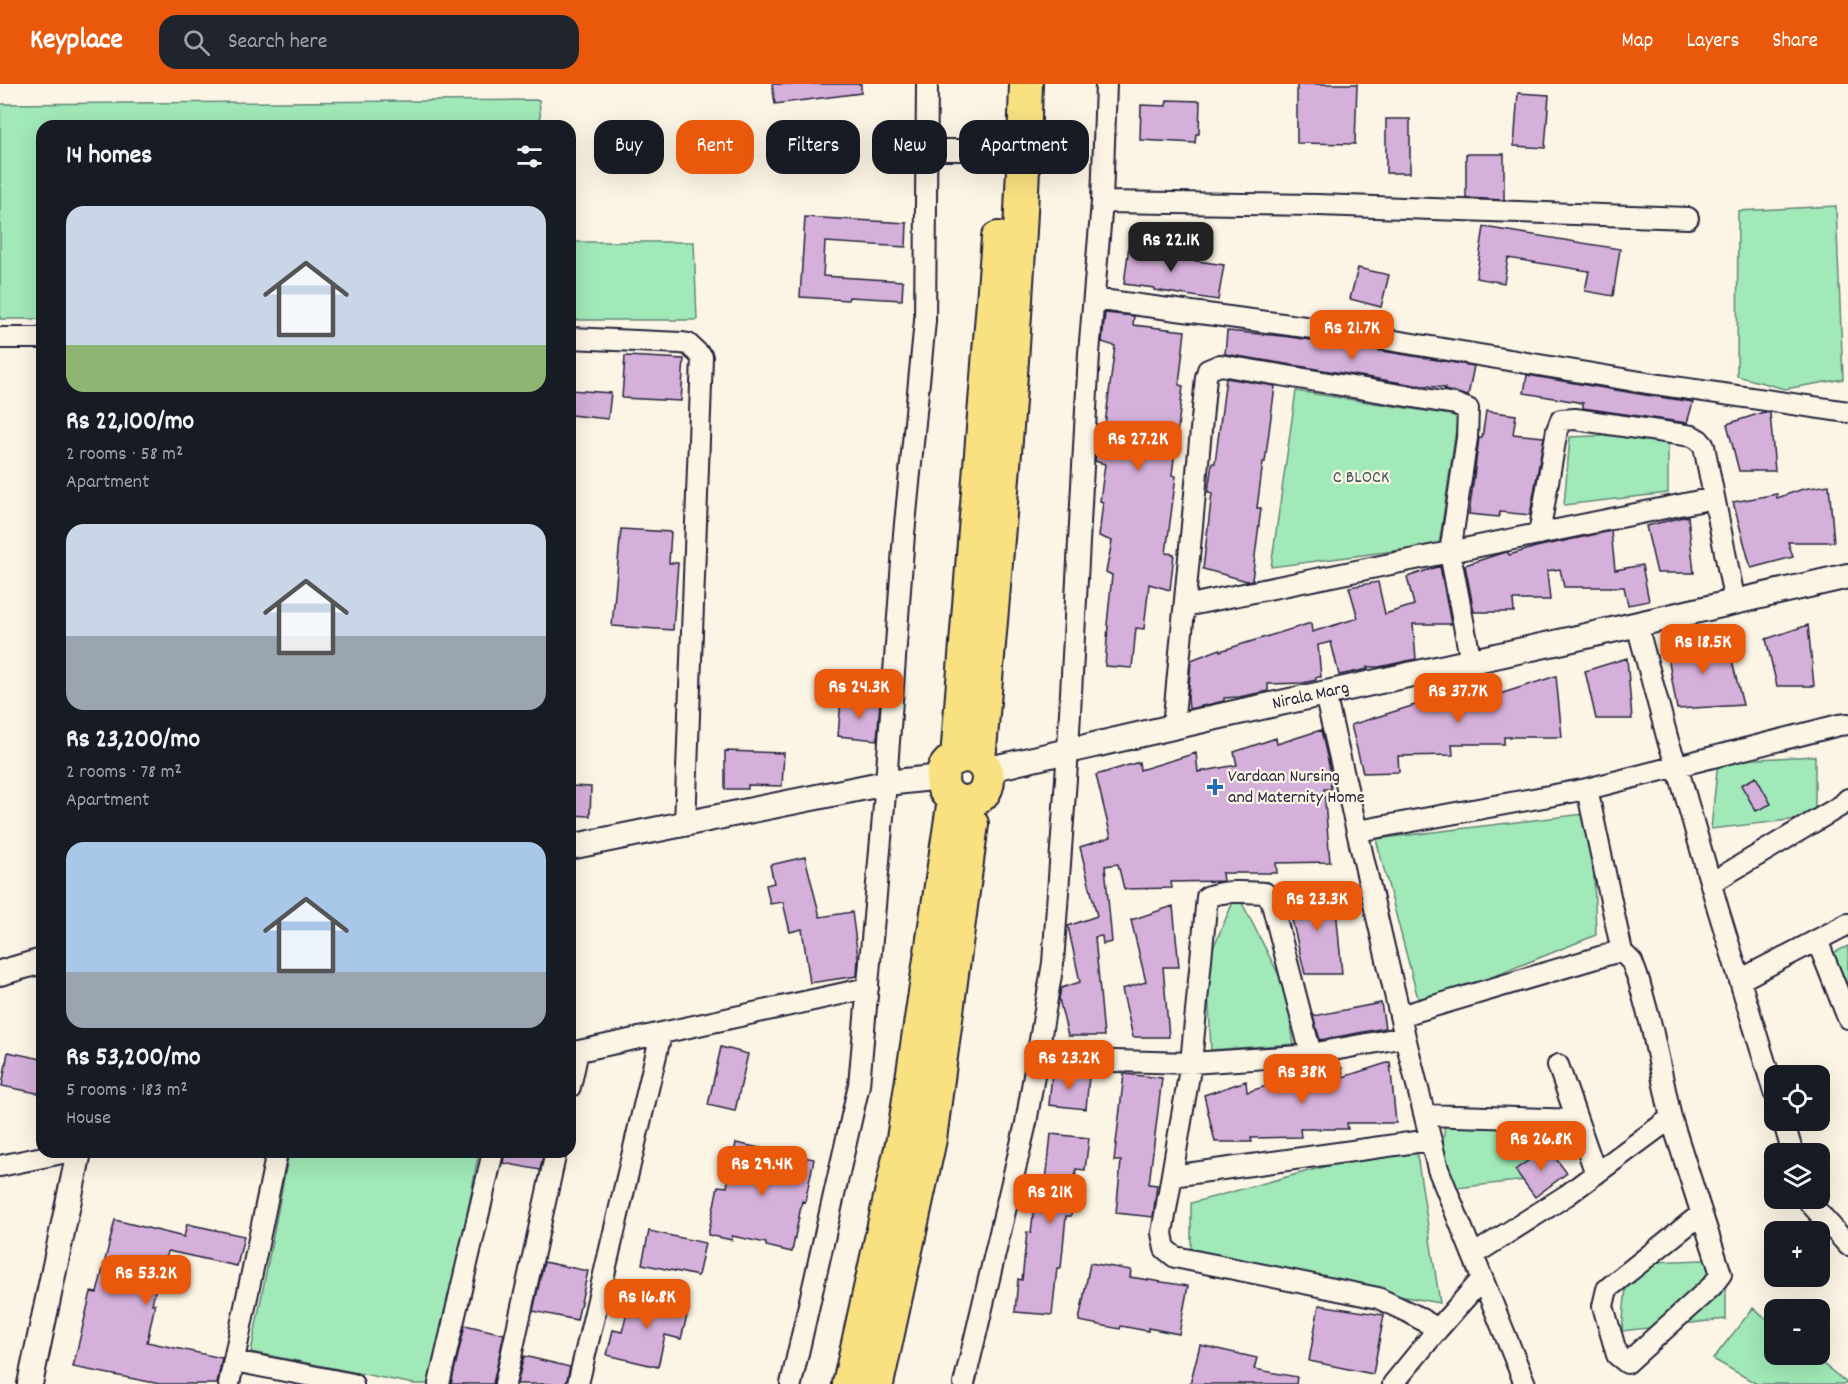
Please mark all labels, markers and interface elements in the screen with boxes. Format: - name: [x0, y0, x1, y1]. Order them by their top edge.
- search box: [159, 15, 579, 69]
- text: Keyplace: [30, 22, 123, 62]
- icon: search: [180, 26, 213, 59]
- text: Search here: [228, 27, 327, 58]
- text: Map: [1622, 27, 1653, 57]
- text: Layers: [1686, 27, 1739, 57]
- text: Share: [1772, 27, 1818, 57]
- chip: Buy: [594, 120, 664, 174]
- chip: Rent: [676, 120, 754, 174]
- chip: Filters: [766, 120, 860, 174]
- chip: New: [872, 120, 947, 174]
- chip: Apartment: [959, 120, 1089, 174]
- text: 14 homes: [66, 138, 152, 175]
- icon: filters: [513, 140, 546, 173]
- pin: Rs 22.1K: [1109, 222, 1233, 273]
- text: Rs 22.1K: [1142, 227, 1200, 255]
- icon: home: [252, 245, 360, 353]
- pin: Rs 21.7K: [1290, 310, 1414, 361]
- text: Rs 21.7K: [1324, 315, 1380, 343]
- text: Rs 22,100/mo: [66, 404, 194, 441]
- pin: Rs 27.2K: [1076, 421, 1200, 472]
- text: Rs 27.2K: [1108, 426, 1168, 454]
- text: 2 rooms · 58 m²: [66, 441, 183, 469]
- park label: C BLOCK: [1333, 466, 1389, 491]
- text: Apartment: [66, 469, 149, 497]
- icon: home: [252, 563, 360, 671]
- pin: Rs 18.5K: [1641, 624, 1765, 675]
- text: Rs 18.5K: [1675, 629, 1731, 657]
- pin: Rs 24.3K: [797, 669, 921, 720]
- pin: Rs 37.7K: [1396, 673, 1520, 724]
- text: Rs 24.3K: [828, 674, 890, 702]
- street label: Nirala Marg: [1270, 676, 1352, 717]
- text: Rs 37.7K: [1428, 678, 1488, 706]
- text: Rs 23,200/mo: [66, 722, 200, 759]
- text: 2 rooms · 78 m²: [66, 759, 182, 787]
- place label: Vardaan Nursing and Maternity Home: [1228, 765, 1365, 811]
- marker: Vardaan Nursing and Maternity Home: [1206, 778, 1224, 796]
- text: Apartment: [66, 787, 149, 815]
- icon: home: [252, 881, 360, 989]
- pin: Rs 23.3K: [1255, 881, 1379, 932]
- text: Rs 23.3K: [1286, 886, 1348, 914]
- text: Rs 53,200/mo: [66, 1040, 201, 1077]
- pin: Rs 23.2K: [1007, 1040, 1131, 1091]
- text: Rs 23.2K: [1038, 1045, 1100, 1073]
- pin: Rs 38K: [1253, 1054, 1351, 1105]
- text: Rs 38K: [1278, 1059, 1326, 1087]
- map controls: [1764, 1065, 1830, 1365]
- button: locate: [1764, 1065, 1830, 1131]
- text: 5 rooms · 183 m²: [66, 1077, 188, 1105]
- text: House: [66, 1105, 111, 1133]
- pin: Rs 26.8K: [1479, 1121, 1603, 1172]
- text: Rs 26.8K: [1510, 1126, 1572, 1154]
- button: layers: [1764, 1143, 1830, 1209]
- pin: Rs 29.4K: [700, 1146, 824, 1197]
- text: Rs 29.4K: [731, 1151, 793, 1179]
- pin: Rs 21K: [1001, 1174, 1099, 1225]
- text: Rs 21K: [1027, 1179, 1073, 1207]
- button: +: [1764, 1221, 1830, 1287]
- pin: Rs 53.2K: [84, 1255, 208, 1306]
- text: Rs 53.2K: [115, 1260, 177, 1288]
- pin: Rs 16.8K: [585, 1279, 709, 1330]
- text: Rs 16.8K: [618, 1284, 676, 1312]
- button: −: [1764, 1299, 1830, 1365]

